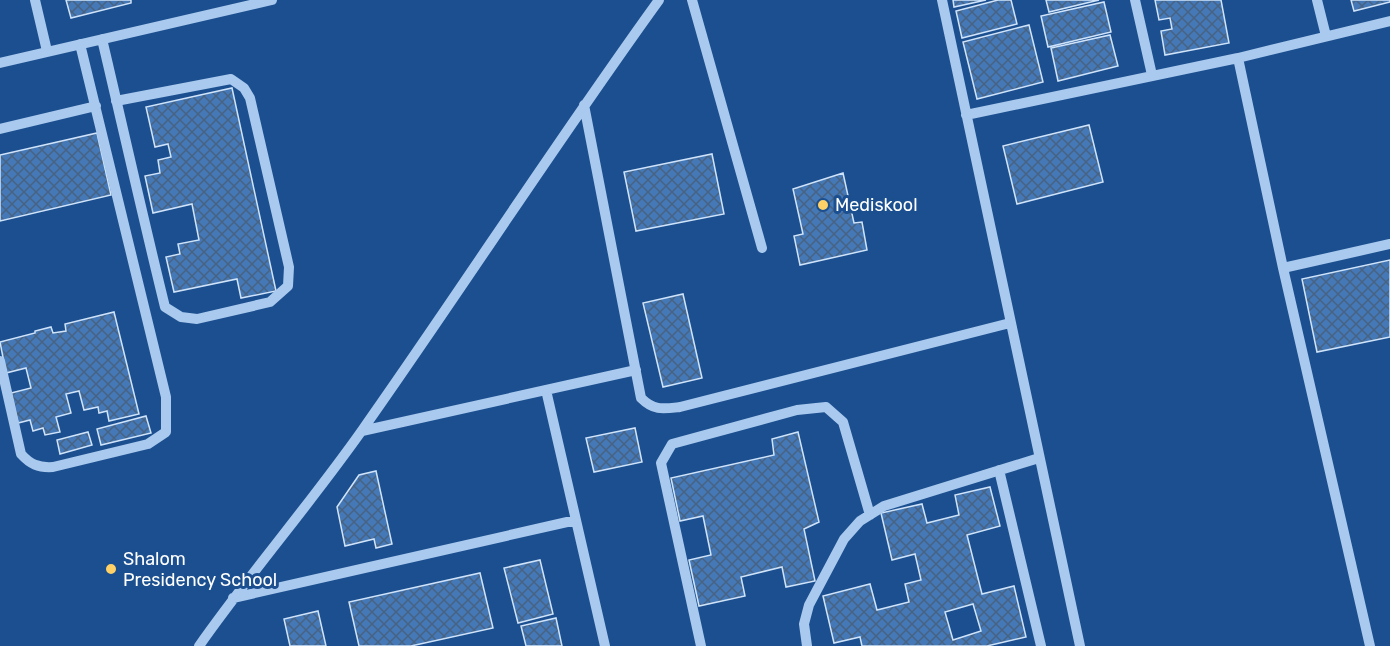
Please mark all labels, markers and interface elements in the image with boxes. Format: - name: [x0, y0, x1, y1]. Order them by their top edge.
- place label: Mediskool: [835, 194, 918, 216]
- marker: Mediskool: [816, 198, 830, 212]
- place label: Shalom Presidency School: [123, 548, 277, 591]
- marker: Shalom Presidency School: [104, 562, 118, 576]

